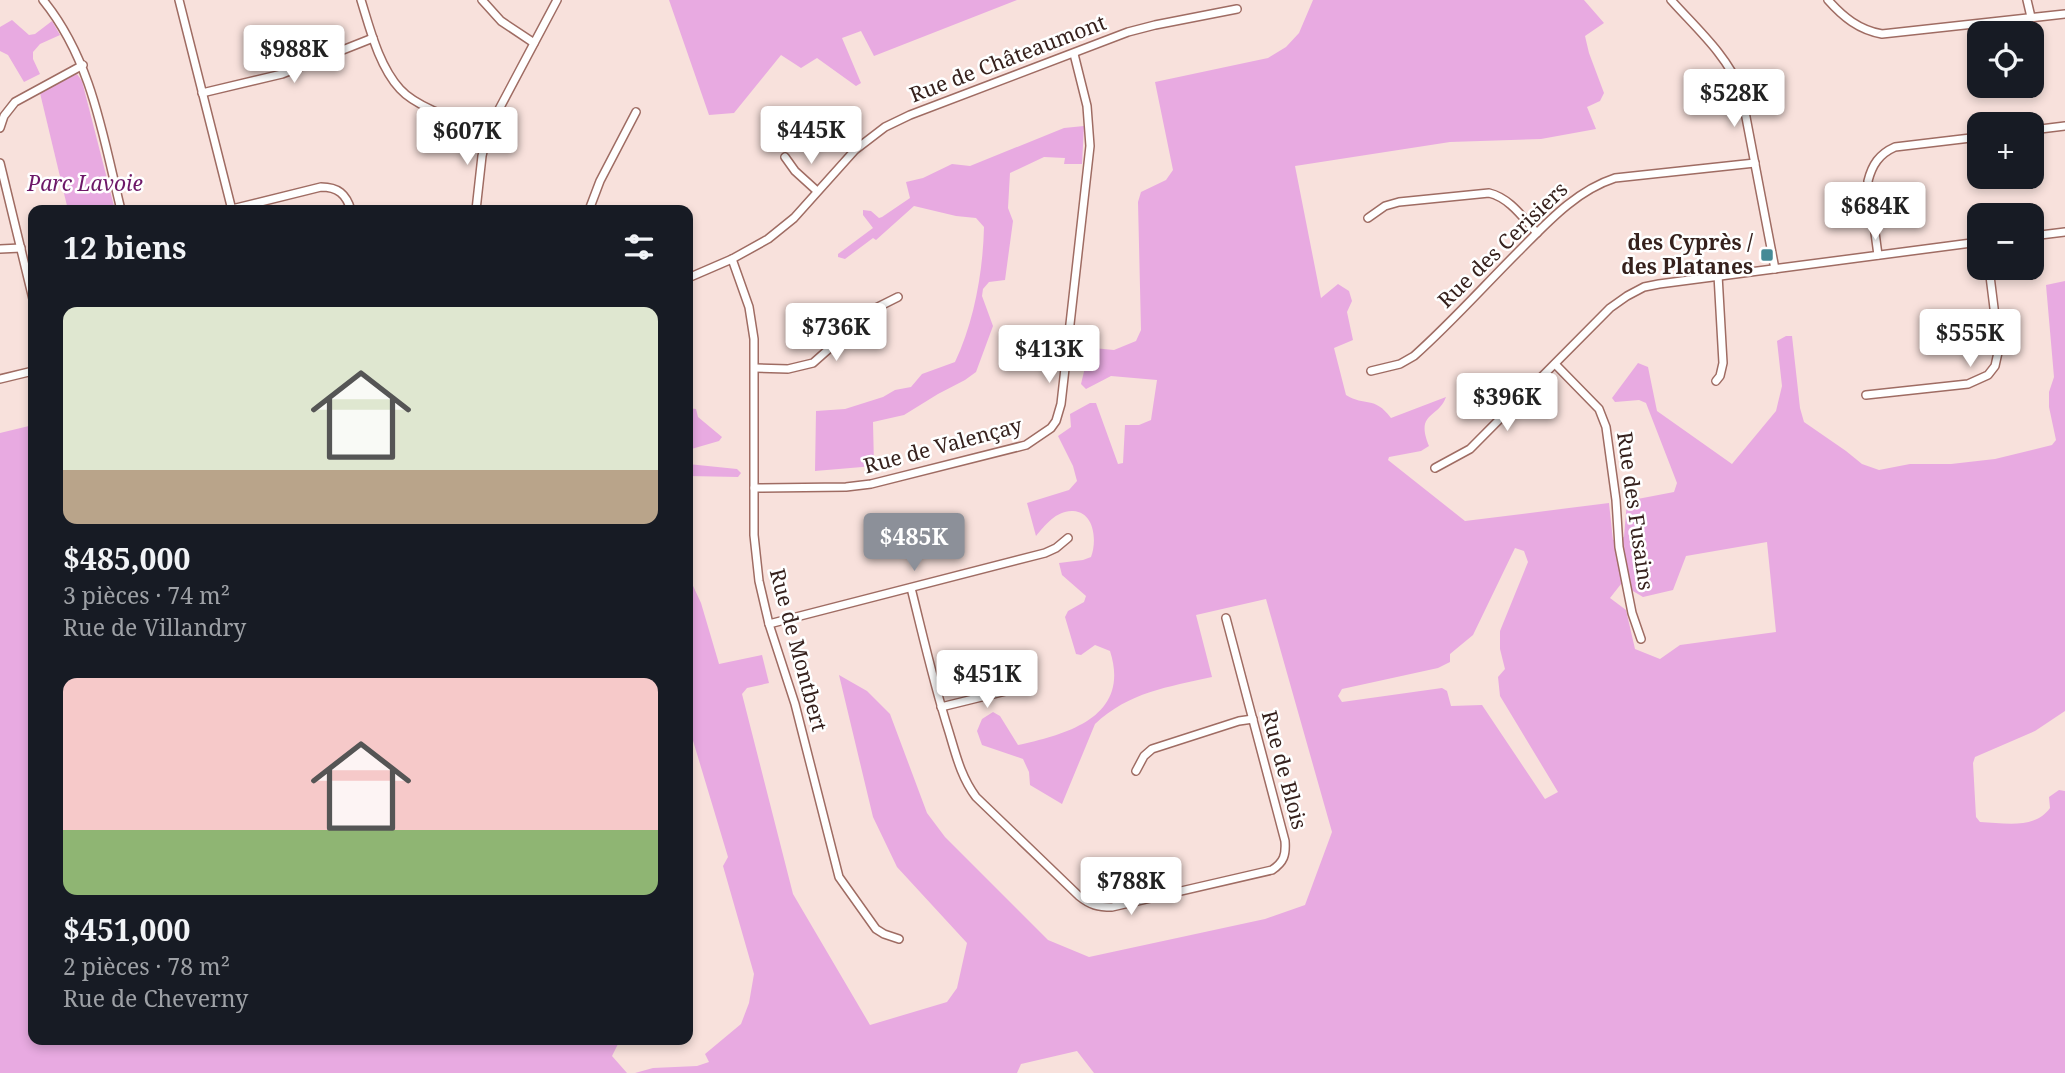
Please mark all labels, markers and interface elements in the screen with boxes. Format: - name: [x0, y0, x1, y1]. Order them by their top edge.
- street label: Rue de Châteaumont: [905, 8, 1110, 108]
- map controls: [1967, 21, 2044, 280]
- button: locate: [1967, 21, 2044, 98]
- pin: $988K: [245, 25, 343, 85]
- text: $988K: [260, 32, 328, 64]
- pin: $528K: [1685, 69, 1783, 129]
- text: $528K: [1700, 76, 1768, 108]
- pin: $445K: [762, 106, 860, 166]
- pin: $607K: [418, 108, 516, 167]
- button: +: [1967, 112, 2044, 189]
- text: $445K: [777, 113, 845, 145]
- text: $607K: [433, 114, 501, 146]
- park label: Parc Lavoie: [26, 169, 143, 197]
- street label: Rue des Cerisiers: [1431, 175, 1573, 314]
- pin: $684K: [1826, 182, 1924, 242]
- text: $684K: [1841, 189, 1909, 221]
- button: −: [1967, 203, 2044, 280]
- text: 12 biens: [63, 227, 186, 268]
- icon: filters: [620, 228, 658, 266]
- place label: des Cyprès / des Platanes: [1621, 228, 1754, 280]
- marker: des Cyprès / des Platanes: [1759, 247, 1775, 263]
- pin: $736K: [787, 304, 885, 363]
- text: $736K: [802, 310, 870, 342]
- pin: $555K: [1921, 310, 2019, 369]
- text: $555K: [1936, 316, 2004, 348]
- pin: $413K: [1000, 326, 1098, 385]
- text: $413K: [1015, 332, 1083, 364]
- icon: home: [298, 352, 424, 478]
- pin: $396K: [1458, 374, 1556, 433]
- text: $396K: [1473, 380, 1541, 412]
- street label: Rue de Valençay: [860, 410, 1025, 480]
- street label: Rue des Fusains: [1611, 430, 1661, 592]
- pin: $485K: [865, 514, 963, 573]
- text: $485K: [880, 520, 948, 552]
- text: $485,000: [63, 538, 190, 579]
- street label: Rue de Montbert: [764, 565, 834, 734]
- text: 3 pièces · 74 m²: [63, 579, 230, 611]
- text: Rue de Villandry: [63, 611, 246, 643]
- pin: $451K: [938, 650, 1036, 710]
- text: $451K: [953, 657, 1021, 689]
- street label: Rue de Blois: [1256, 707, 1314, 832]
- icon: home: [298, 723, 424, 849]
- pin: $788K: [1082, 858, 1180, 917]
- text: $788K: [1097, 864, 1165, 896]
- text: $451,000: [63, 909, 190, 950]
- text: 2 pièces · 78 m²: [63, 950, 230, 982]
- text: Rue de Cheverny: [63, 982, 248, 1014]

